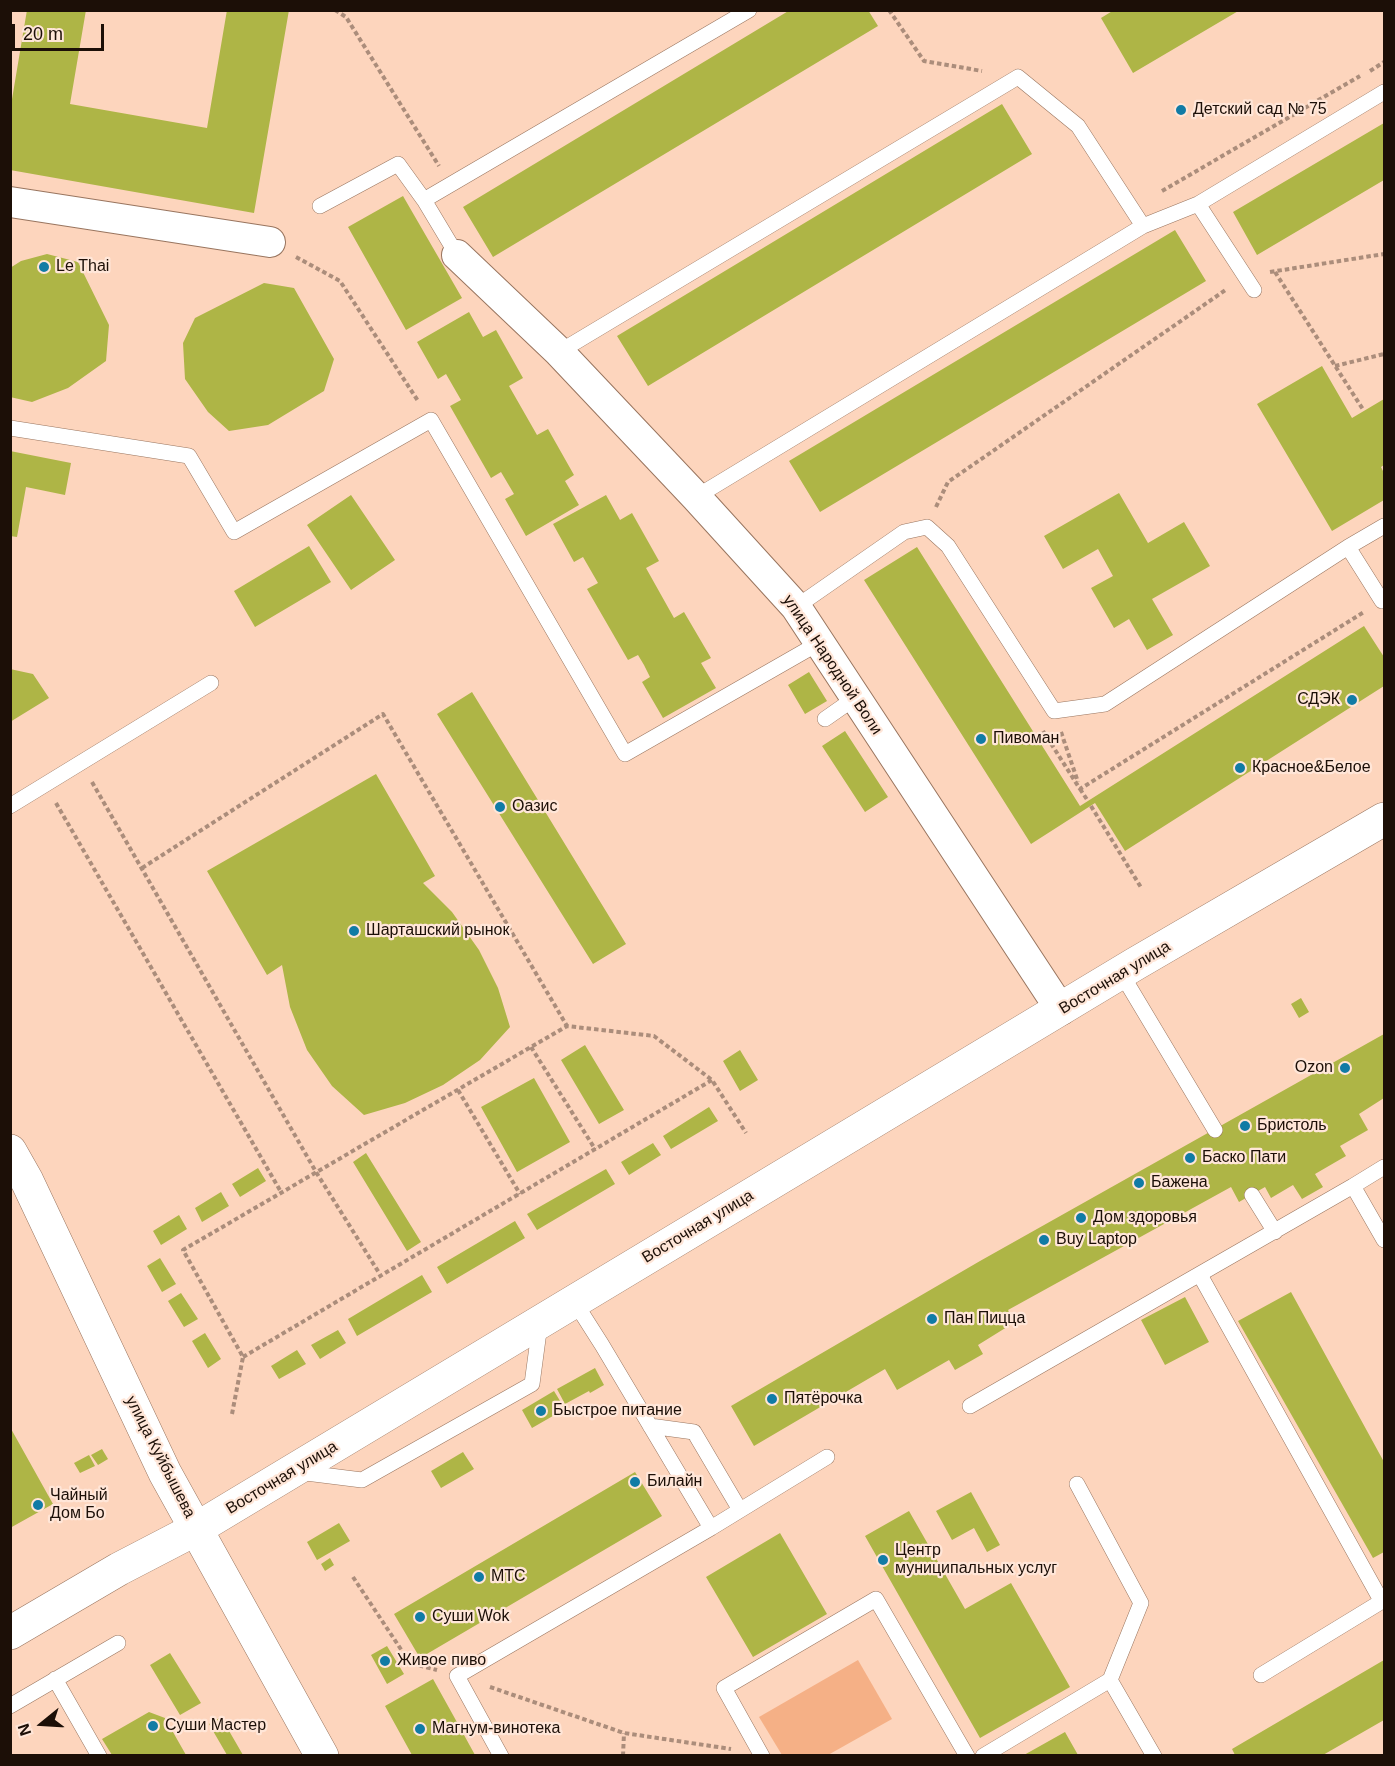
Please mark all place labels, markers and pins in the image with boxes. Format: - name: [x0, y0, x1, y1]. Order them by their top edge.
- place label: Детский сад № 75: [1193, 100, 1327, 120]
- marker: Детский сад № 75: [1174, 103, 1188, 117]
- place label: Le Thai: [56, 257, 109, 277]
- marker: Le Thai: [37, 260, 51, 274]
- place label: СДЭК: [1297, 690, 1340, 710]
- marker: СДЭК: [1345, 693, 1359, 707]
- place label: Пивоман: [993, 729, 1059, 749]
- marker: Пивоман: [974, 732, 988, 746]
- place label: Красное&Белое: [1252, 758, 1371, 778]
- marker: Красное&Белое: [1233, 761, 1247, 775]
- place label: Оазис: [512, 797, 557, 817]
- marker: Оазис: [493, 800, 507, 814]
- place label: Шарташский рынок: [366, 921, 509, 941]
- marker: Шарташский рынок: [347, 924, 361, 938]
- place label: Ozon: [1295, 1058, 1333, 1078]
- marker: Ozon: [1338, 1061, 1352, 1075]
- place label: Бристоль: [1257, 1116, 1327, 1136]
- marker: Бристоль: [1238, 1119, 1252, 1133]
- place label: Баско Пати: [1202, 1148, 1286, 1168]
- marker: Баско Пати: [1183, 1151, 1197, 1165]
- place label: Бажена: [1151, 1173, 1208, 1193]
- marker: Бажена: [1132, 1176, 1146, 1190]
- place label: Дом здоровья: [1093, 1208, 1197, 1228]
- marker: Дом здоровья: [1074, 1211, 1088, 1225]
- place label: Buy Laptop: [1056, 1230, 1137, 1250]
- marker: Buy Laptop: [1037, 1233, 1051, 1247]
- place label: Пан Пицца: [944, 1309, 1025, 1329]
- marker: Пан Пицца: [925, 1312, 939, 1326]
- place label: Пятёрочка: [784, 1389, 862, 1409]
- marker: Пятёрочка: [765, 1392, 779, 1406]
- place label: Быстрое питание: [553, 1401, 682, 1421]
- marker: Быстрое питание: [534, 1404, 548, 1418]
- place label: Билайн: [647, 1472, 702, 1492]
- marker: Билайн: [628, 1475, 642, 1489]
- place label: Чайный Дом Бо: [50, 1486, 108, 1524]
- marker: Чайный Дом Бо: [31, 1498, 45, 1512]
- place label: Центр муниципальных услуг: [895, 1541, 1057, 1579]
- marker: Центр муниципальных услуг: [876, 1553, 890, 1567]
- place label: МТС: [491, 1567, 526, 1587]
- marker: МТС: [472, 1570, 486, 1584]
- place label: Суши Wok: [432, 1607, 509, 1627]
- marker: Суши Wok: [413, 1610, 427, 1624]
- place label: Живое пиво: [397, 1651, 486, 1671]
- marker: Живое пиво: [378, 1654, 392, 1668]
- place label: Суши Мастер: [165, 1716, 266, 1736]
- marker: Суши Мастер: [146, 1719, 160, 1733]
- place label: Магнум-винотека: [432, 1719, 560, 1739]
- marker: Магнум-винотека: [413, 1722, 427, 1736]

